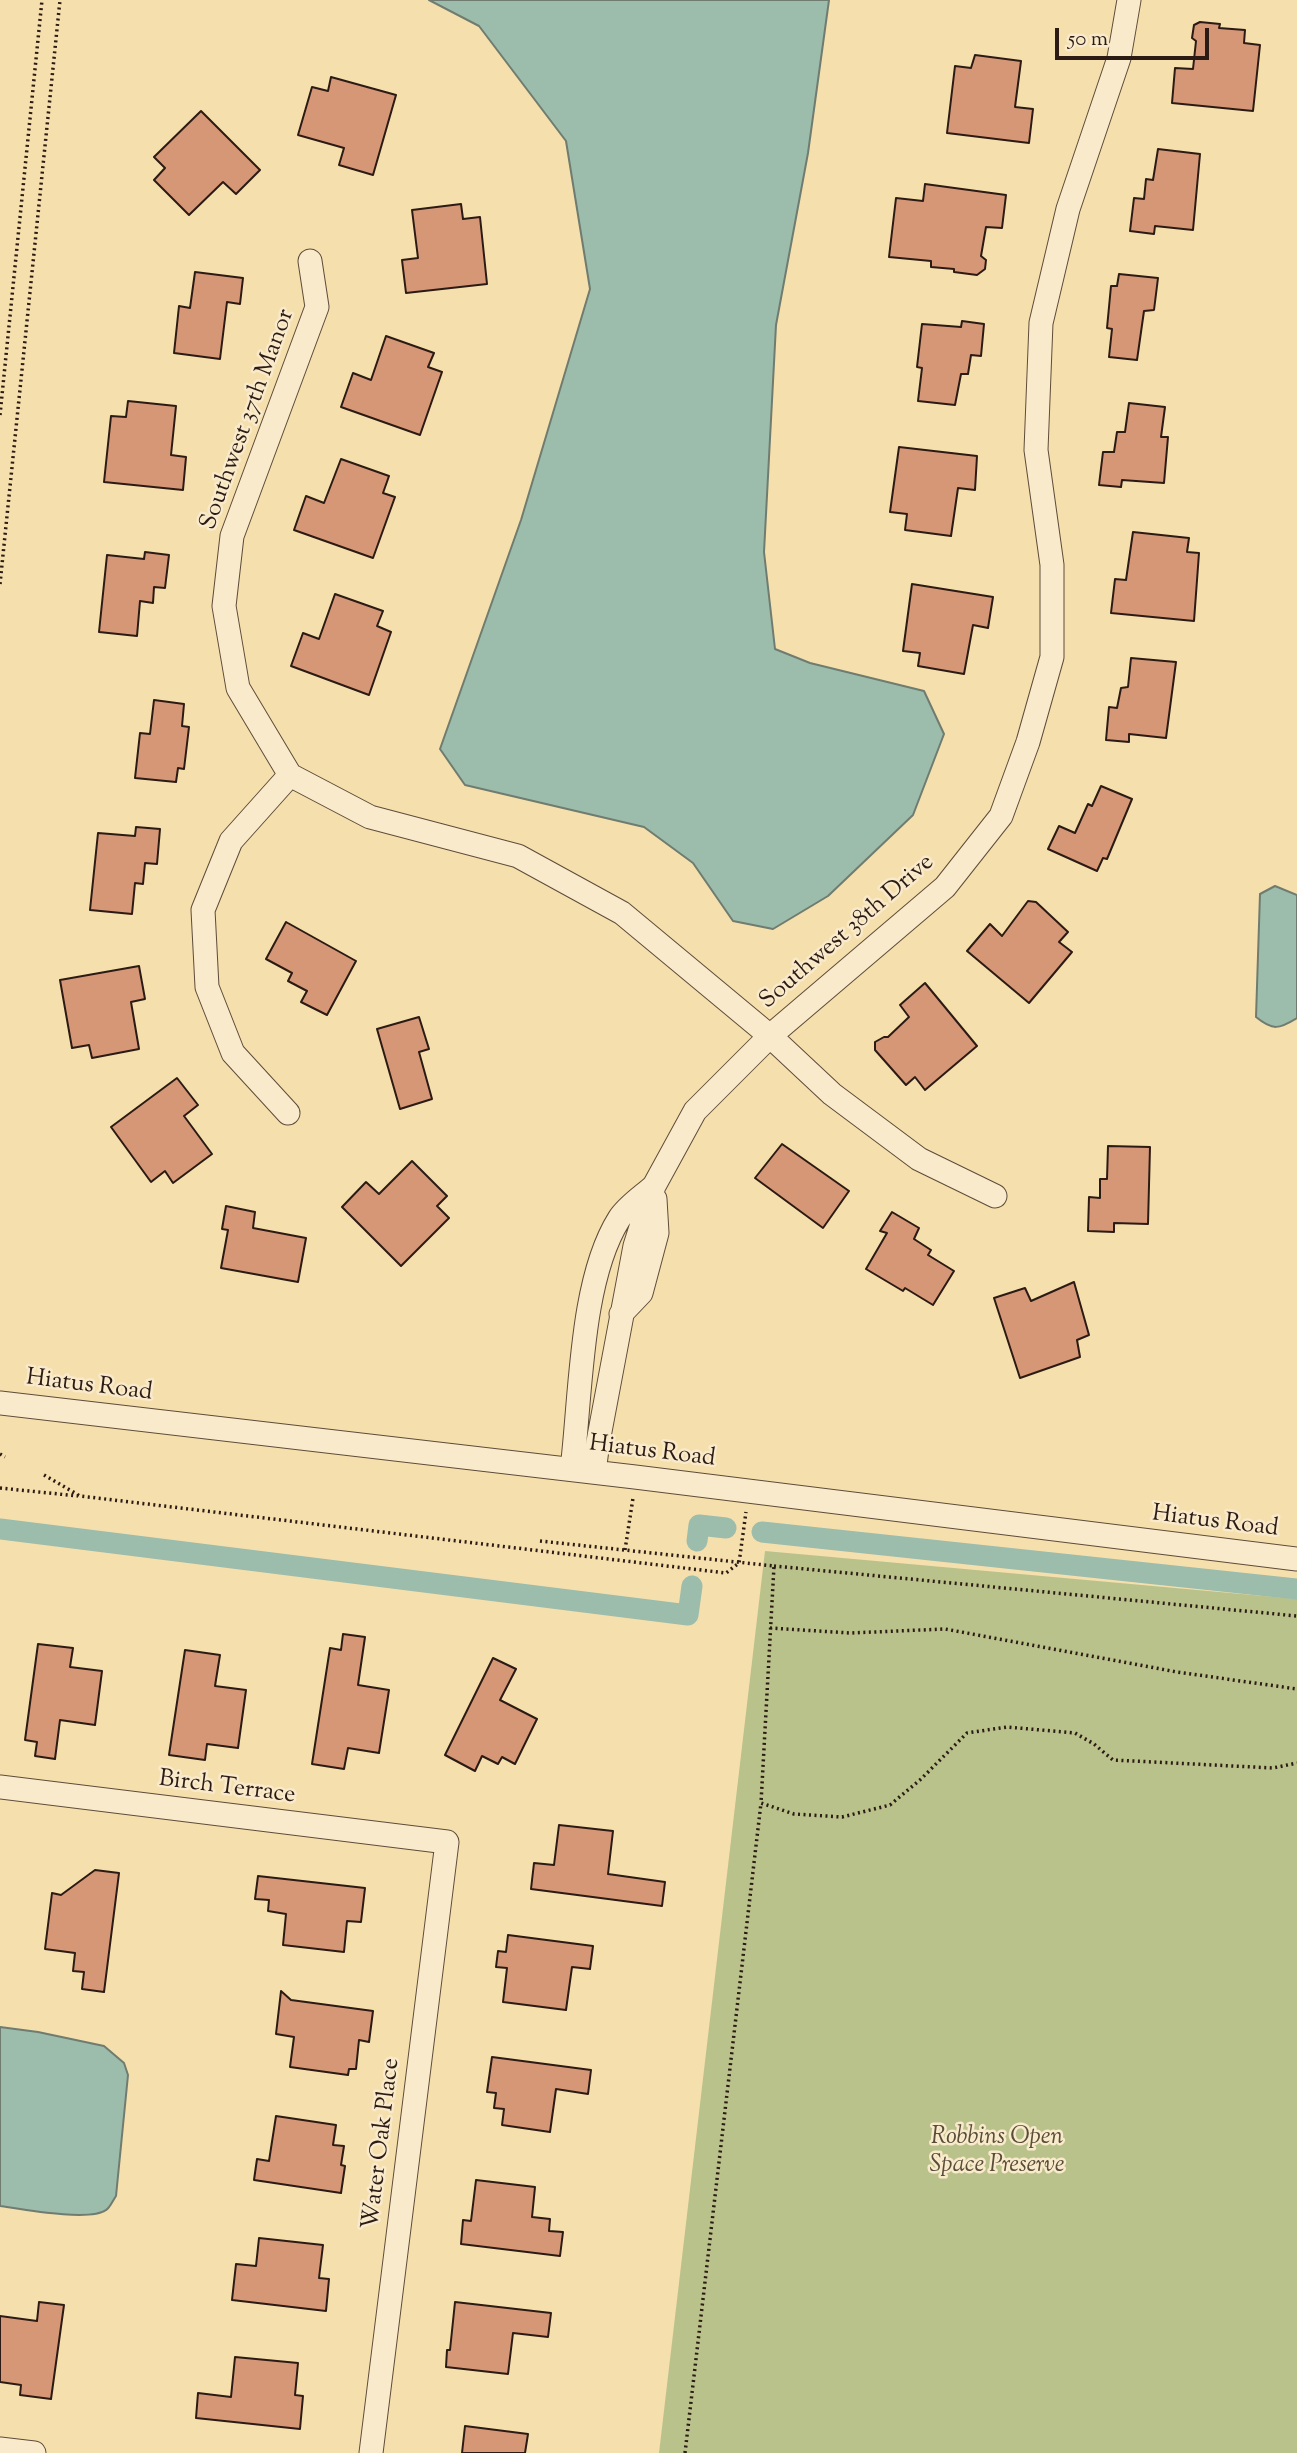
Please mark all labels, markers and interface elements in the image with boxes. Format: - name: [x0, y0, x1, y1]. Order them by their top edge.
- scale bar: [1059, 14, 1213, 58]
- text: 50 m: [1068, 25, 1108, 55]
- street label: Southwest 37th Manor: [196, 306, 302, 534]
- street label: Southwest 38th Drive: [755, 850, 941, 1016]
- street label: Hiatus Road: [24, 1365, 154, 1409]
- street label: Hiatus Road: [587, 1431, 717, 1475]
- street label: Hiatus Road: [1150, 1501, 1280, 1545]
- street label: Birch Terrace: [157, 1766, 297, 1812]
- street label: Water Oak Place: [358, 2057, 408, 2231]
- park label: Robbins Open Space Preserve: [930, 2125, 1064, 2181]

